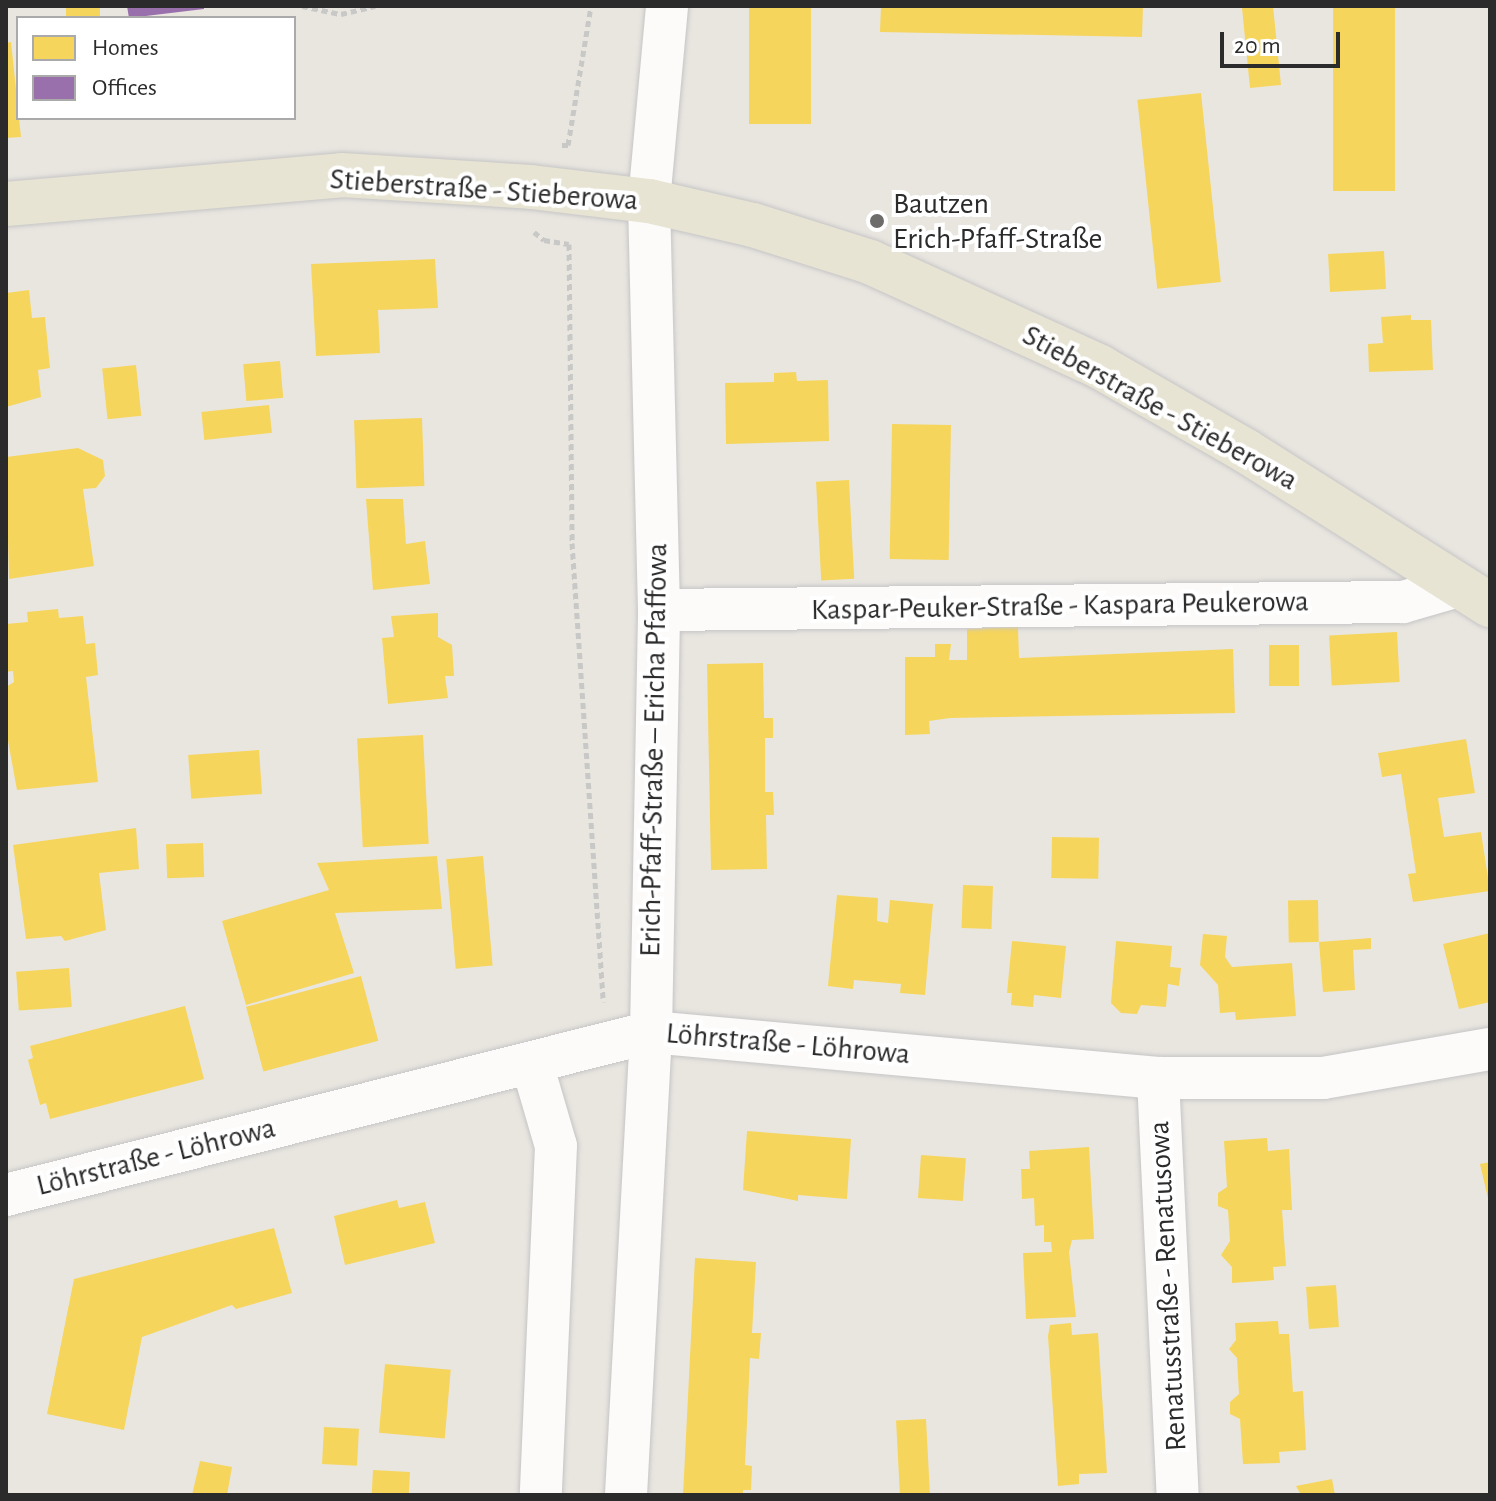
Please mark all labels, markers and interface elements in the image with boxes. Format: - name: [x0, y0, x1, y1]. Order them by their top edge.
- legend: [16, 16, 296, 120]
- scale bar: [1224, 16, 1344, 66]
- text: 20 m: [1234, 34, 1281, 58]
- text: Homes: [92, 36, 159, 60]
- text: Offices: [92, 76, 157, 100]
- street label: Stieberstraße - Stieberowa: [329, 161, 639, 219]
- place label: Bautzen Erich-Pfaff-Straße: [893, 186, 1102, 256]
- marker: Bautzen Erich-Pfaff-Straße: [868, 212, 886, 230]
- street label: Stieberstraße - Stieberowa: [1016, 317, 1304, 499]
- street label: Erich-Pfaff-Straße – Ericha Pfaffowa: [632, 543, 676, 957]
- street label: Kaspar-Peuker-Straße - Kaspara Peukerowa: [811, 584, 1309, 628]
- street label: Löhrstraße - Löhrowa: [664, 1015, 912, 1073]
- street label: Löhrstraße - Löhrowa: [33, 1110, 279, 1204]
- street label: Renatusstraße - Renatusowa: [1141, 1120, 1195, 1452]

